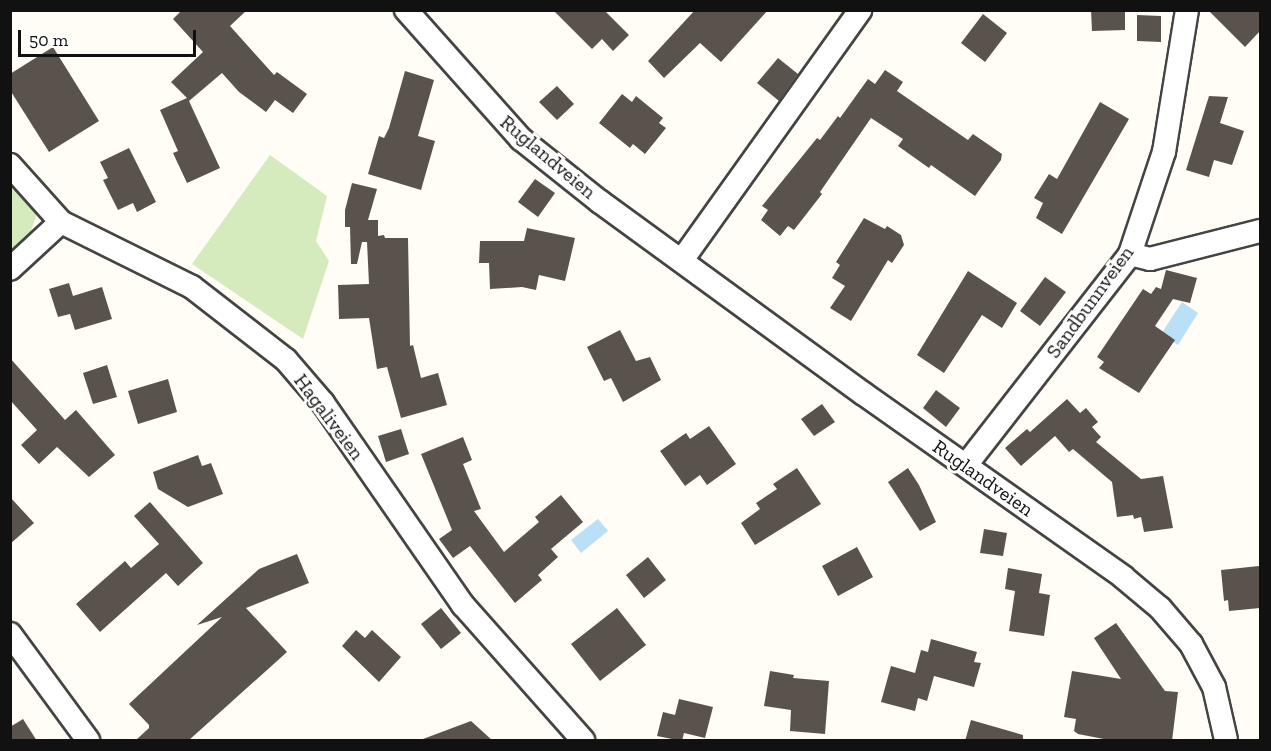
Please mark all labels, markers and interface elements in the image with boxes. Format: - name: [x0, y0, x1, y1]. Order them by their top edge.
- scale bar: [21, 18, 200, 56]
- text: 50 m: [29, 29, 68, 51]
- street label: Ruglandveien: [495, 110, 601, 204]
- street label: Sandbunnveien: [1041, 241, 1139, 363]
- street label: Hagaliveien: [289, 369, 369, 465]
- street label: Ruglandveien: [928, 434, 1038, 522]

